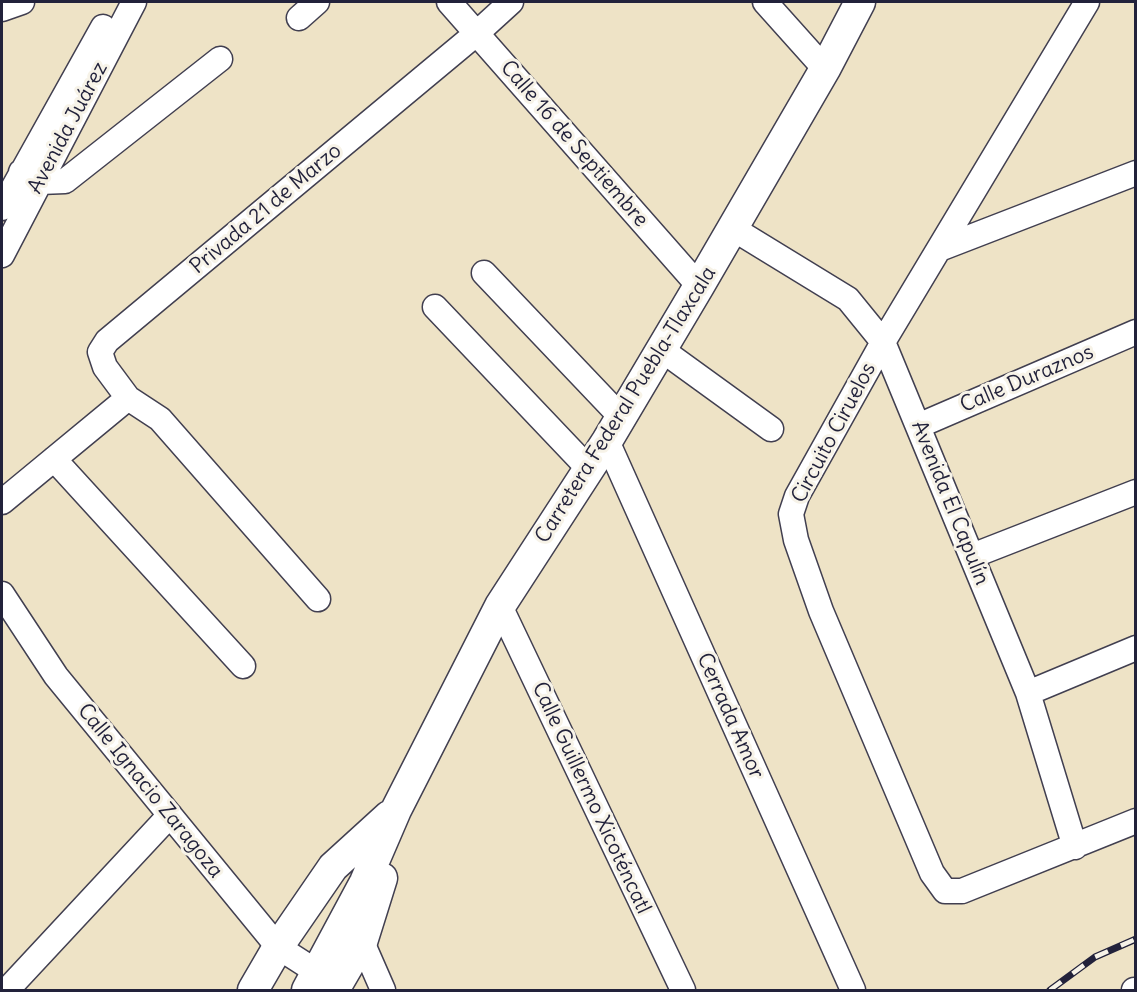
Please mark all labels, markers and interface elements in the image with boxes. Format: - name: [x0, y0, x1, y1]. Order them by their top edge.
- street label: Calle 16 de Septiembre: [495, 56, 653, 232]
- street label: Avenida Juárez: [23, 58, 113, 198]
- street label: Privada 21 de Marzo: [185, 138, 347, 280]
- street label: Carretera Federal Puebla-Tlaxcala: [530, 262, 722, 548]
- street label: Calle Duraznos: [957, 340, 1097, 418]
- street label: Circuito Ciruelos: [786, 359, 882, 507]
- street label: Avenida El Capulín: [906, 417, 994, 589]
- street label: Cerrada Amor: [691, 649, 769, 783]
- street label: Calle Guillermo Xicoténcatl: [526, 678, 656, 918]
- street label: Calle Ignacio Zaragoza: [72, 699, 228, 883]

